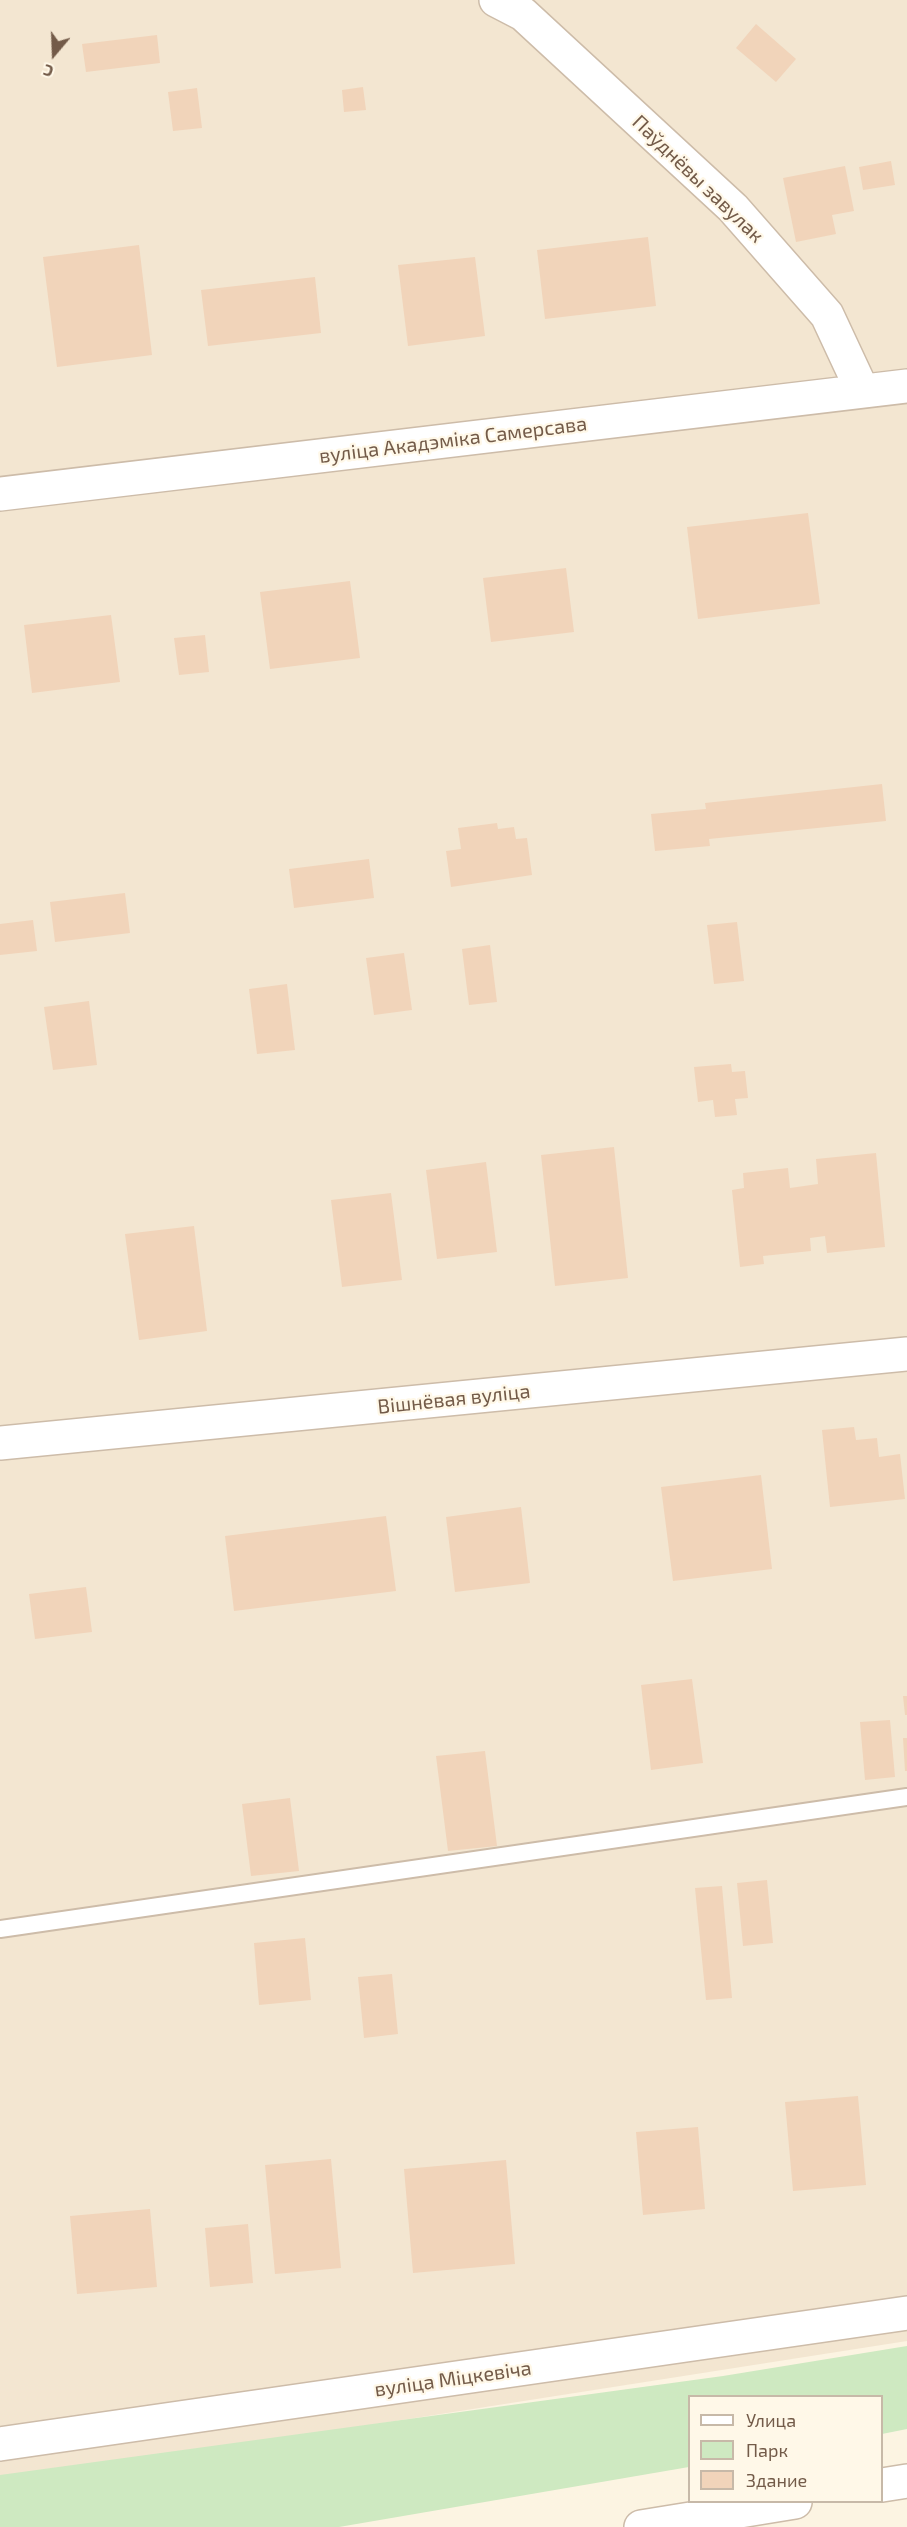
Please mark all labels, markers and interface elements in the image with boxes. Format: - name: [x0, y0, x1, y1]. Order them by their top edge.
- north arrow: [24, 24, 84, 84]
- text: С: [40, 61, 56, 82]
- street label: Паўднёвы завулак: [627, 110, 769, 248]
- street label: вуліца Акадэміка Самерсава: [318, 412, 588, 468]
- street label: Вішнёвая вуліца: [376, 1379, 532, 1419]
- street label: вуліца Міцкевіча: [373, 2356, 533, 2402]
- legend: [688, 2395, 883, 2503]
- text: Улица: [746, 2409, 796, 2431]
- text: Парк: [746, 2439, 788, 2461]
- text: Здание: [746, 2469, 807, 2491]

